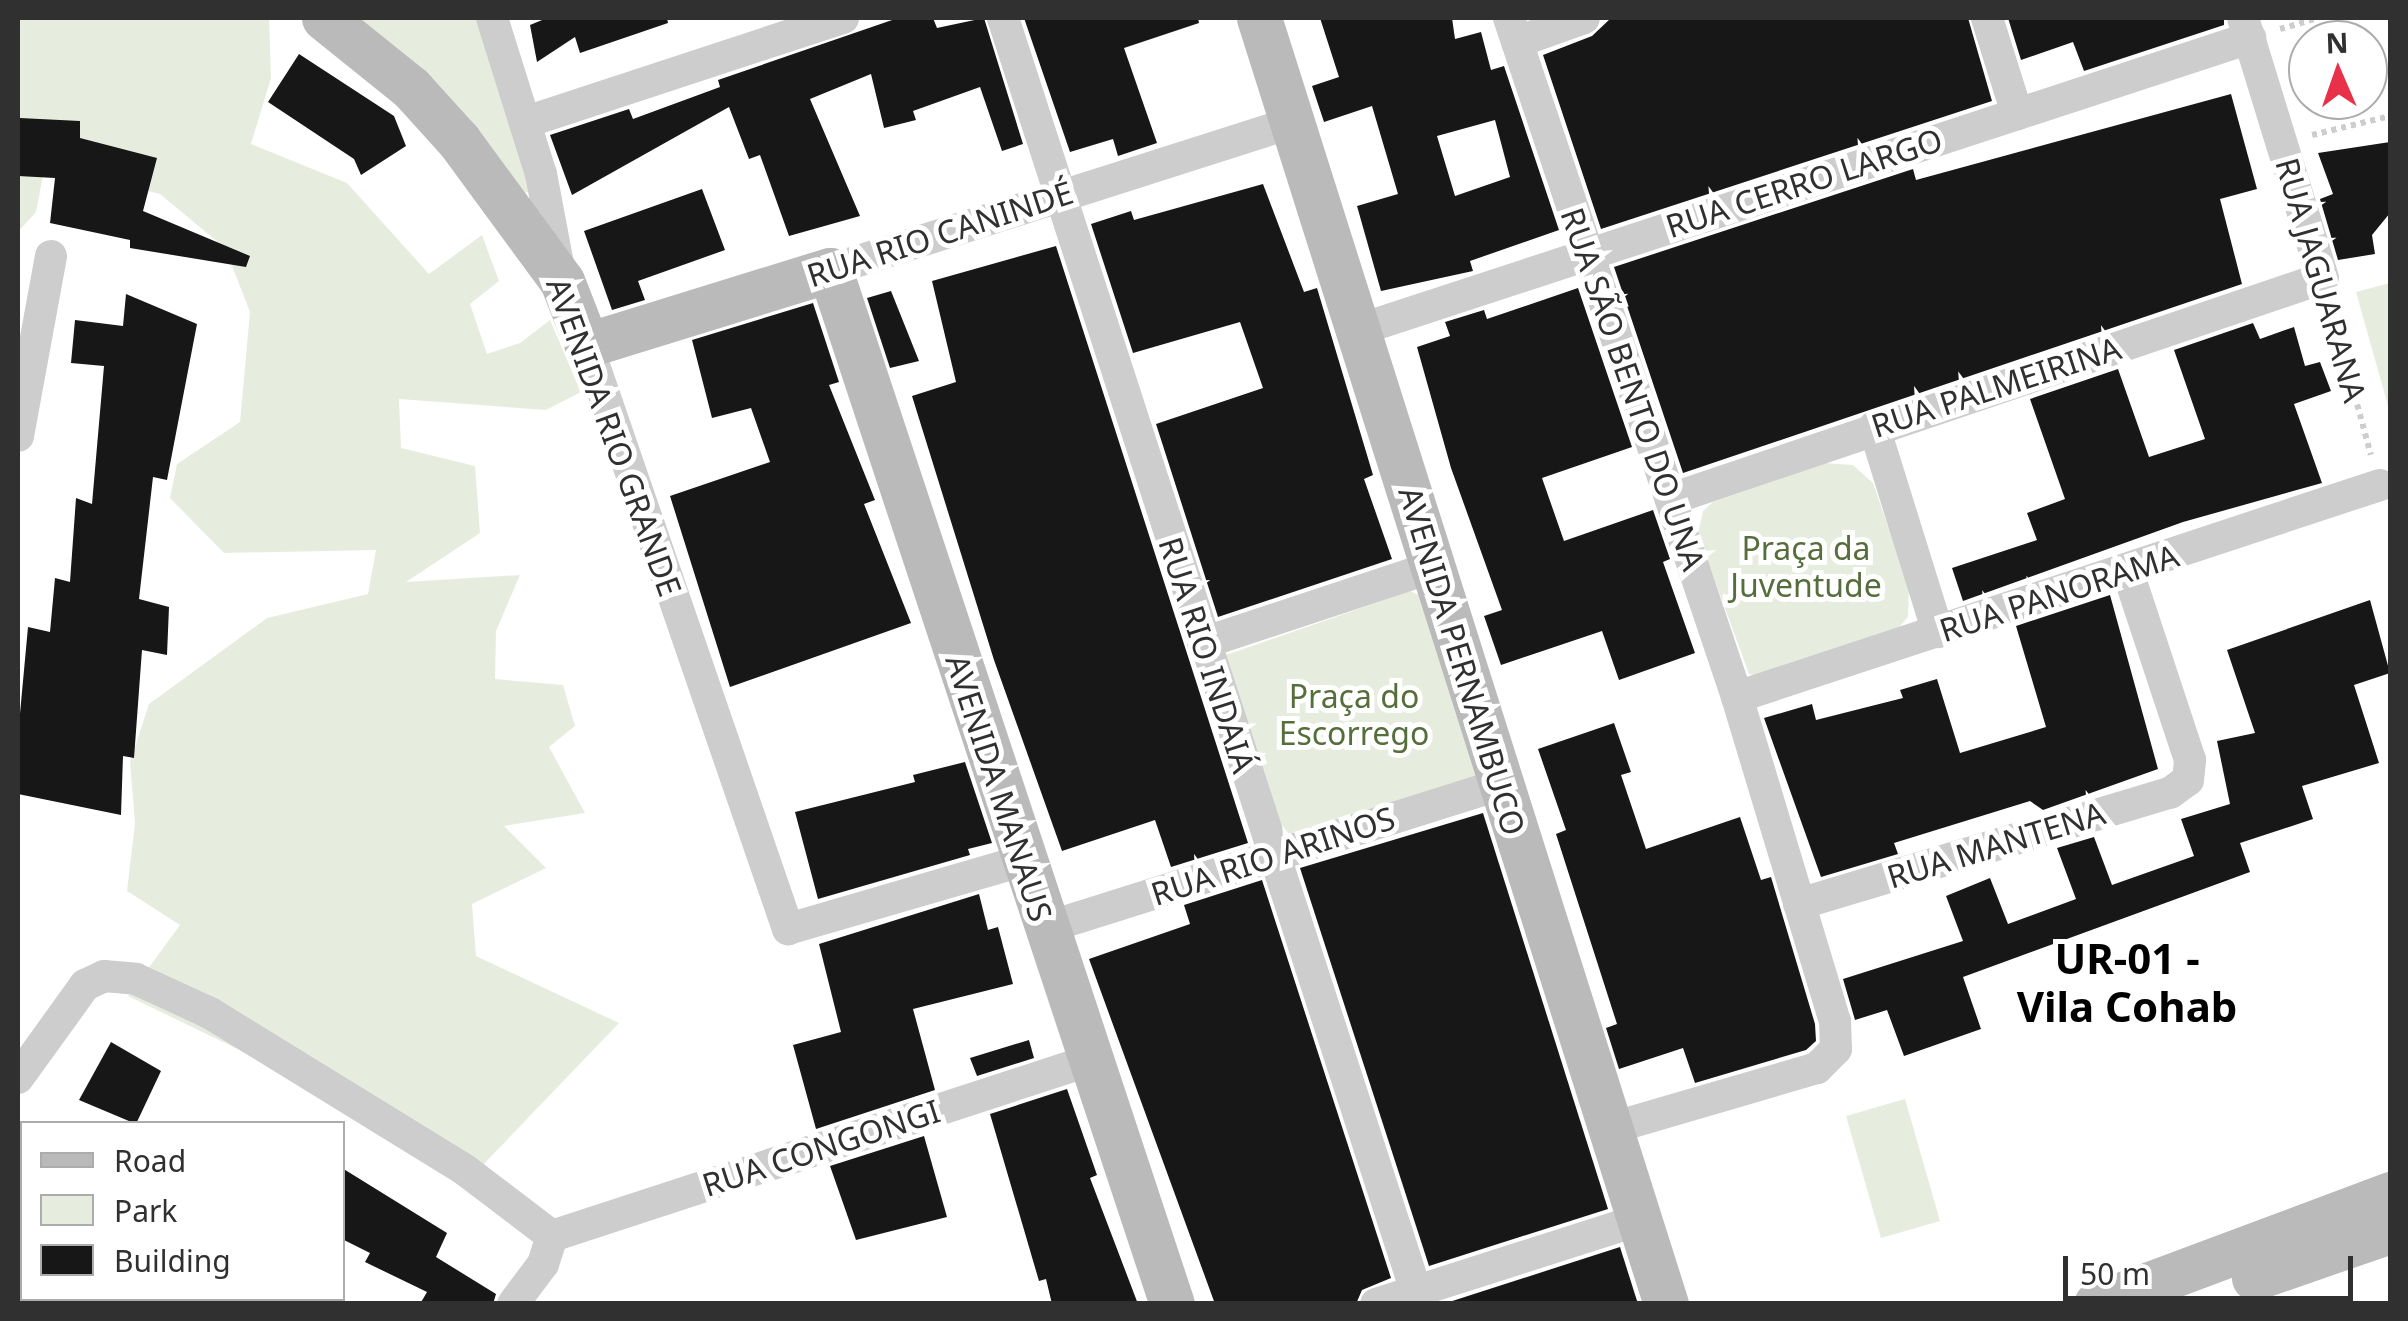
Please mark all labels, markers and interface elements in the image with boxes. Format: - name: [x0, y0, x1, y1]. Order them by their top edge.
- north arrow: [2288, 20, 2388, 120]
- text: N: [2325, 23, 2349, 61]
- street label: RUA CERRO LARGO: [1661, 120, 1947, 246]
- street label: RUA JAGUARANA: [2268, 153, 2374, 407]
- street label: RUA RIO CANINDÉ: [802, 173, 1078, 295]
- street label: RUA SÃO BENTO DO UNA: [1553, 203, 1713, 575]
- street label: AVENIDA RIO GRANDE: [538, 273, 690, 601]
- street label: RUA PALMEIRINA: [1866, 329, 2126, 445]
- street label: AVENIDA PERNAMBUCO: [1391, 482, 1533, 840]
- park label: Praça da Juventude: [1730, 530, 1882, 605]
- street label: RUA RIO INDAIÁ: [1151, 532, 1263, 778]
- street label: RUA PANORAMA: [1935, 536, 2183, 650]
- street label: AVENIDA MANAUS: [938, 650, 1060, 926]
- park label: Praça do Escorrego: [1279, 678, 1429, 753]
- street label: RUA MANTENA: [1882, 794, 2110, 896]
- street label: RUA RIO ARINOS: [1146, 799, 1400, 913]
- district label: UR-01 - Vila Cohab: [2017, 933, 2237, 1032]
- street label: RUA CONGONGI: [697, 1092, 945, 1204]
- legend: [20, 1121, 345, 1301]
- text: Road: [114, 1140, 186, 1181]
- text: Park: [114, 1190, 177, 1231]
- scale bar: [2068, 1236, 2358, 1298]
- text: Building: [114, 1240, 231, 1281]
- text: 50 m: [2080, 1253, 2150, 1294]

